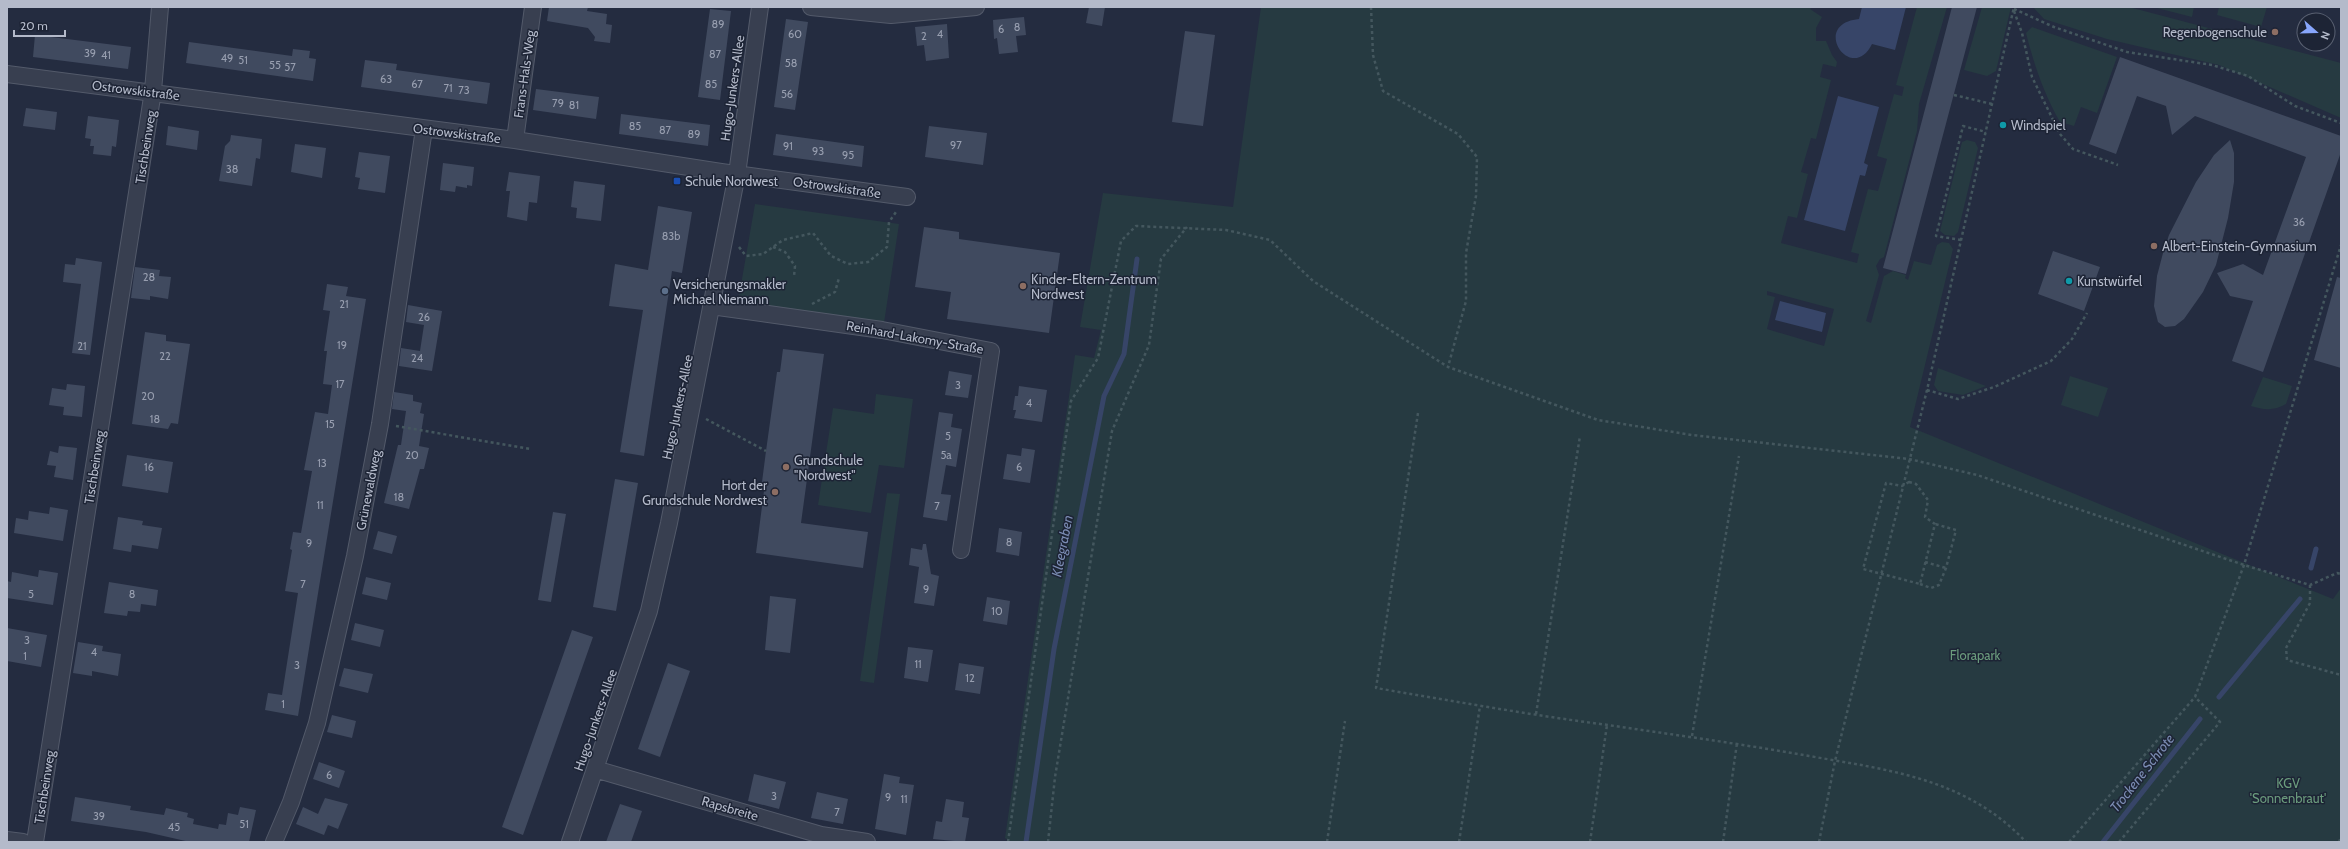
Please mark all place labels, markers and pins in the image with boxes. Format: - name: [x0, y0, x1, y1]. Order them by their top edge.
- place label: Regenbogenschule: [2163, 24, 2267, 40]
- marker: Regenbogenschule: [2270, 27, 2280, 37]
- place label: Windspiel: [2011, 117, 2066, 133]
- marker: Windspiel: [1998, 120, 2008, 130]
- place label: Schule Nordwest: [685, 173, 779, 189]
- marker: Schule Nordwest: [672, 176, 682, 186]
- place label: Albert-Einstein-Gymnasium: [2162, 238, 2317, 254]
- marker: Albert-Einstein-Gymnasium: [2149, 241, 2159, 251]
- place label: Kinder-Eltern-Zentrum Nordwest: [1031, 271, 1157, 302]
- place label: Kunstwürfel: [2077, 273, 2142, 289]
- place label: Versicherungsmakler Michael Niemann: [673, 276, 787, 307]
- marker: Kunstwürfel: [2064, 276, 2074, 286]
- marker: Kinder-Eltern-Zentrum Nordwest: [1018, 281, 1028, 291]
- marker: Versicherungsmakler Michael Niemann: [660, 286, 670, 296]
- place label: Grundschule "Nordwest": [794, 452, 863, 483]
- marker: Grundschule "Nordwest": [781, 462, 791, 472]
- place label: Hort der Grundschule Nordwest: [642, 477, 768, 508]
- marker: Hort der Grundschule Nordwest: [770, 487, 780, 497]

